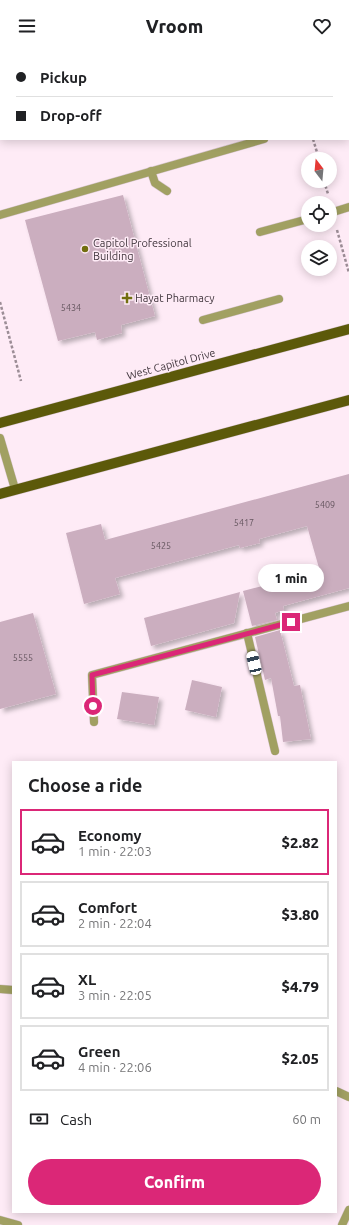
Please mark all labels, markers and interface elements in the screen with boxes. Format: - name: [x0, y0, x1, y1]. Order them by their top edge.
- icon: menu: [16, 15, 38, 37]
- icon: heart: [311, 15, 333, 37]
- text: Vroom: [146, 16, 203, 36]
- text: Pickup: [40, 69, 87, 86]
- text: Drop-off: [40, 107, 102, 124]
- north arrow: [301, 152, 337, 188]
- map controls: [301, 152, 337, 276]
- button: locate: [301, 196, 337, 232]
- place label: Capitol Professional Building: [93, 237, 192, 262]
- button: layers: [301, 240, 337, 276]
- marker: Capitol Professional Building: [80, 244, 90, 254]
- place label: Hayat Pharmacy: [135, 292, 215, 304]
- marker: Hayat Pharmacy: [122, 293, 132, 303]
- house number: 5434: [61, 303, 81, 313]
- street label: West Capitol Drive: [125, 346, 217, 382]
- house number: 5409: [315, 500, 335, 510]
- house number: 5417: [234, 518, 254, 528]
- house number: 5425: [151, 541, 171, 551]
- callout: 1 min: [258, 564, 324, 592]
- text: 1 min: [274, 571, 308, 585]
- route end: [282, 613, 300, 631]
- car: [245, 650, 263, 676]
- house number: 5555: [13, 653, 33, 663]
- route start: [84, 697, 102, 715]
- text: Choose a ride: [28, 775, 142, 795]
- icon: car: [30, 824, 66, 860]
- text: Economy: [78, 827, 142, 844]
- text: $2.82: [281, 834, 319, 851]
- text: 1 min · 22:03: [78, 844, 152, 858]
- icon: car: [30, 896, 66, 932]
- text: Comfort: [78, 899, 137, 916]
- text: $3.80: [281, 906, 319, 923]
- text: 2 min · 22:04: [78, 916, 152, 930]
- icon: car: [30, 968, 66, 1004]
- text: XL: [78, 971, 96, 988]
- text: $4.79: [281, 978, 319, 995]
- text: 3 min · 22:05: [78, 988, 152, 1002]
- icon: car: [30, 1040, 66, 1076]
- text: Green: [78, 1043, 120, 1060]
- text: $2.05: [281, 1050, 319, 1067]
- text: 4 min · 22:06: [78, 1060, 152, 1074]
- icon: cash: [28, 1108, 50, 1130]
- text: Cash: [60, 1111, 92, 1128]
- text: 60 m: [292, 1112, 321, 1126]
- button: Confirm: [28, 1159, 321, 1205]

